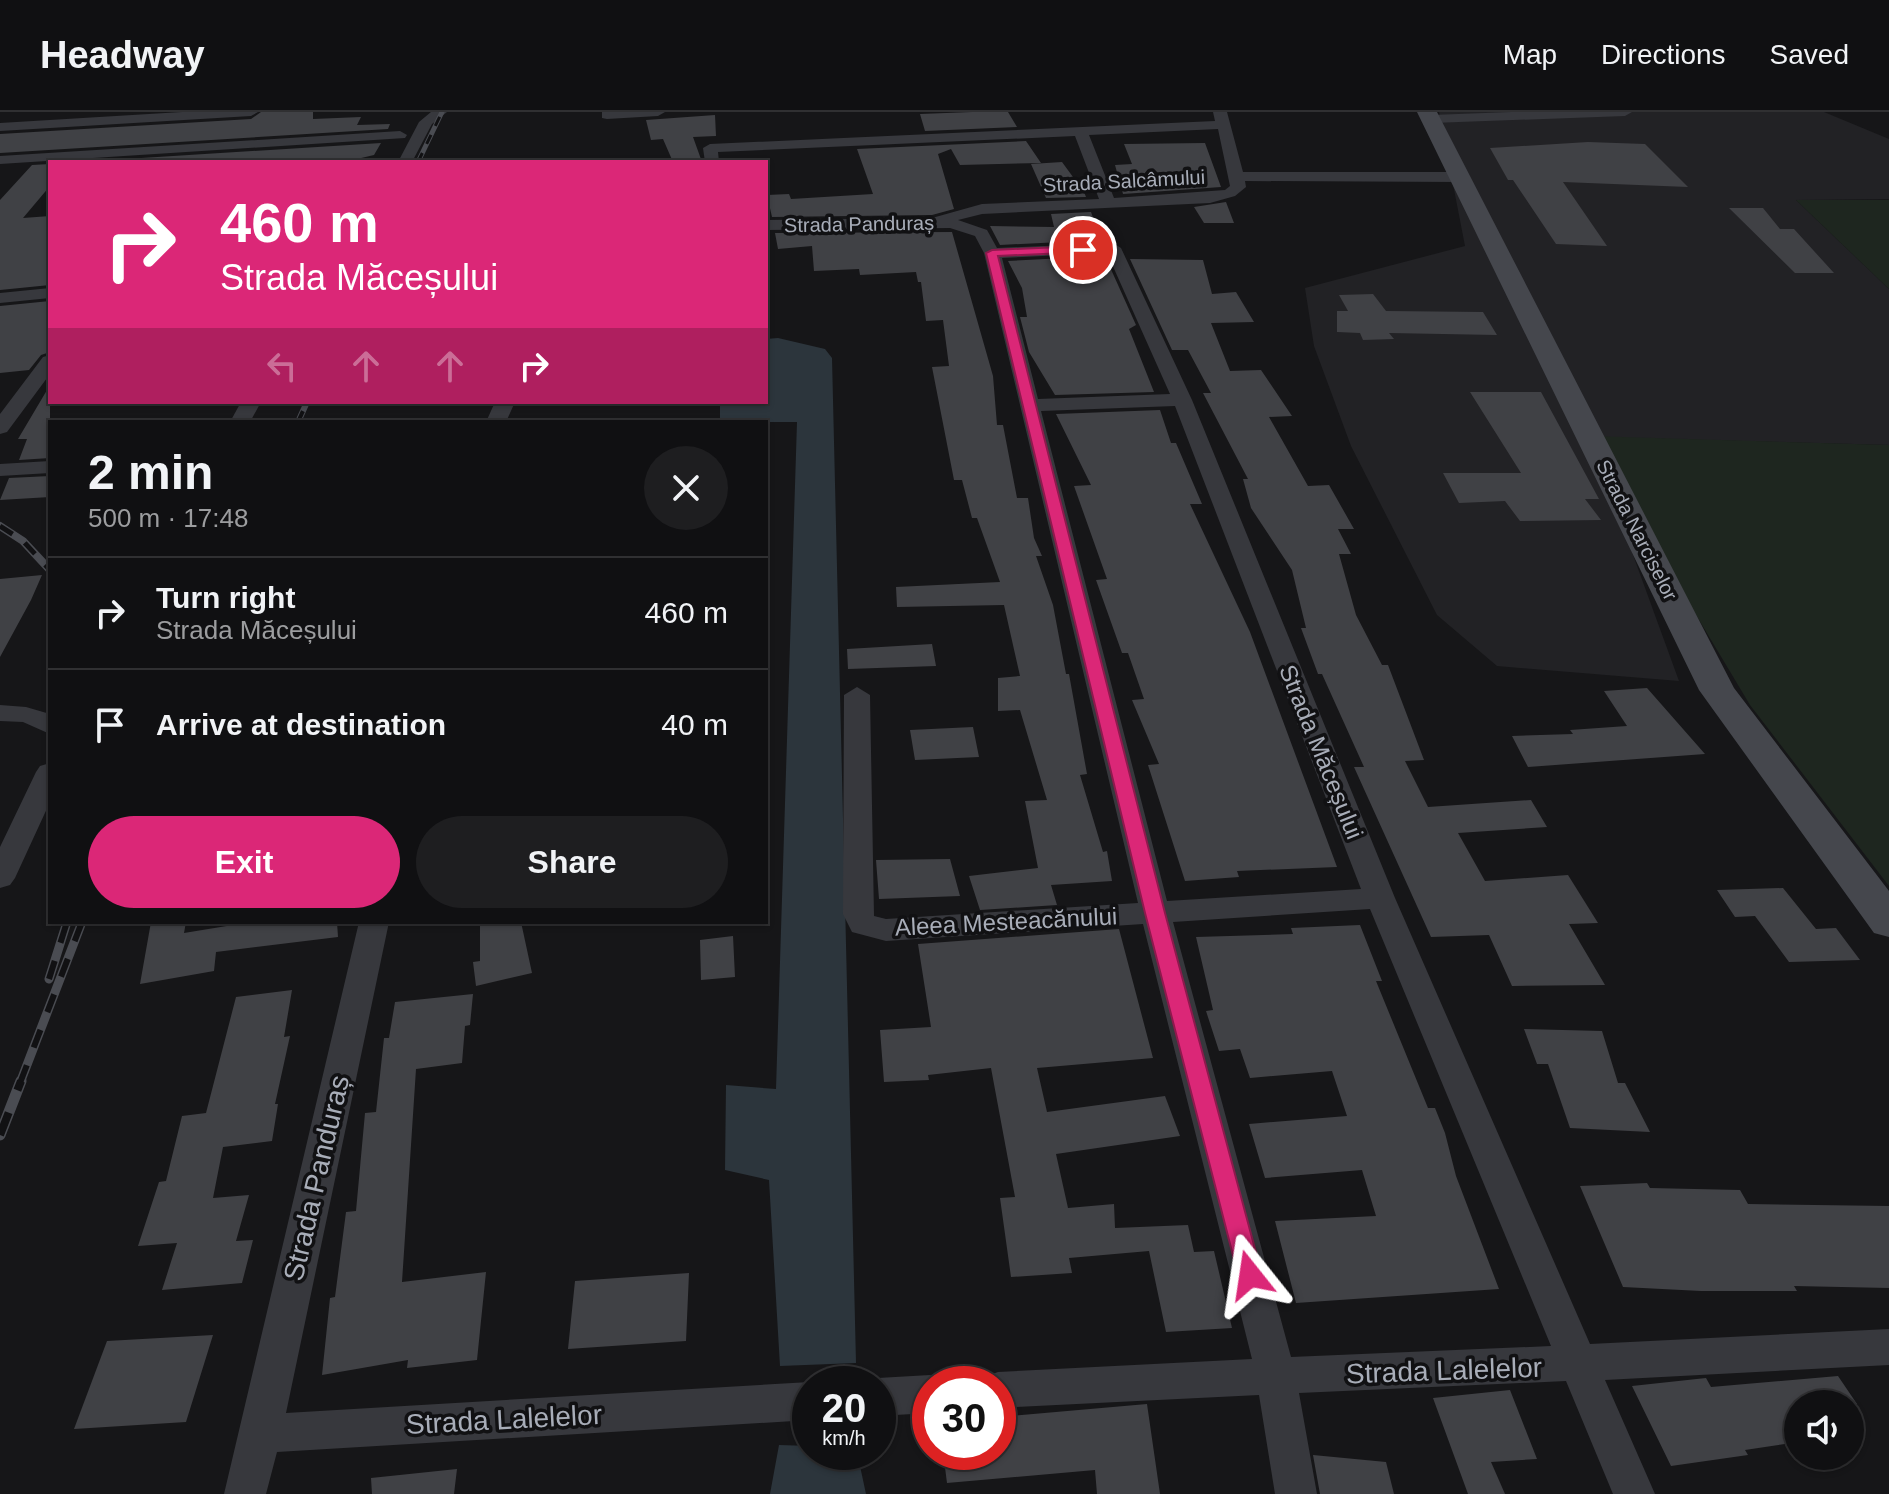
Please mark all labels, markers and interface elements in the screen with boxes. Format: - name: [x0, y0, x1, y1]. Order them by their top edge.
- text: Headway: [40, 34, 205, 76]
- text: Map: [1503, 39, 1557, 70]
- text: Directions: [1601, 39, 1726, 70]
- text: Saved: [1770, 39, 1849, 70]
- street label: Strada Salcâmului: [1042, 166, 1206, 196]
- text: 460 m: [220, 191, 379, 254]
- icon: right: [88, 192, 192, 296]
- street label: Strada Panduraș: [784, 212, 934, 236]
- pin: [1049, 216, 1117, 284]
- icon: arrive: [1061, 228, 1105, 272]
- text: Strada Măceșului: [220, 257, 498, 298]
- icon: left: [260, 344, 304, 388]
- icon: ahead: [344, 344, 388, 388]
- icon: ahead: [428, 344, 472, 388]
- icon: right: [512, 344, 556, 388]
- text: 2 min: [88, 446, 213, 499]
- button: close: [644, 446, 728, 530]
- street label: Strada Narciselor: [1592, 456, 1682, 604]
- text: 500 m · 17:48: [88, 503, 248, 533]
- text: Turn right: [156, 581, 295, 614]
- icon: right: [88, 591, 132, 635]
- text: 460 m: [645, 596, 728, 629]
- text: Strada Măceșului: [156, 615, 357, 645]
- street label: Strada Măceșului: [1274, 661, 1369, 843]
- icon: arrive: [88, 703, 132, 747]
- text: Arrive at destination: [156, 708, 446, 741]
- text: 40 m: [661, 708, 728, 741]
- button: Exit: [88, 816, 400, 908]
- button: Share: [416, 816, 728, 908]
- street label: Aleea Mesteacănului: [894, 902, 1118, 941]
- street label: Strada Panduraș: [278, 1072, 355, 1284]
- position arrow: [1208, 1233, 1292, 1317]
- street label: Strada Lalelelor: [1345, 1352, 1543, 1389]
- speed limit sign: 30: [912, 1366, 1016, 1470]
- text: 20: [822, 1386, 866, 1430]
- map controls: [1784, 1390, 1864, 1470]
- button: sound: [1784, 1390, 1864, 1470]
- street label: Strada Lalelelor: [405, 1399, 603, 1440]
- text: km/h: [822, 1427, 866, 1449]

